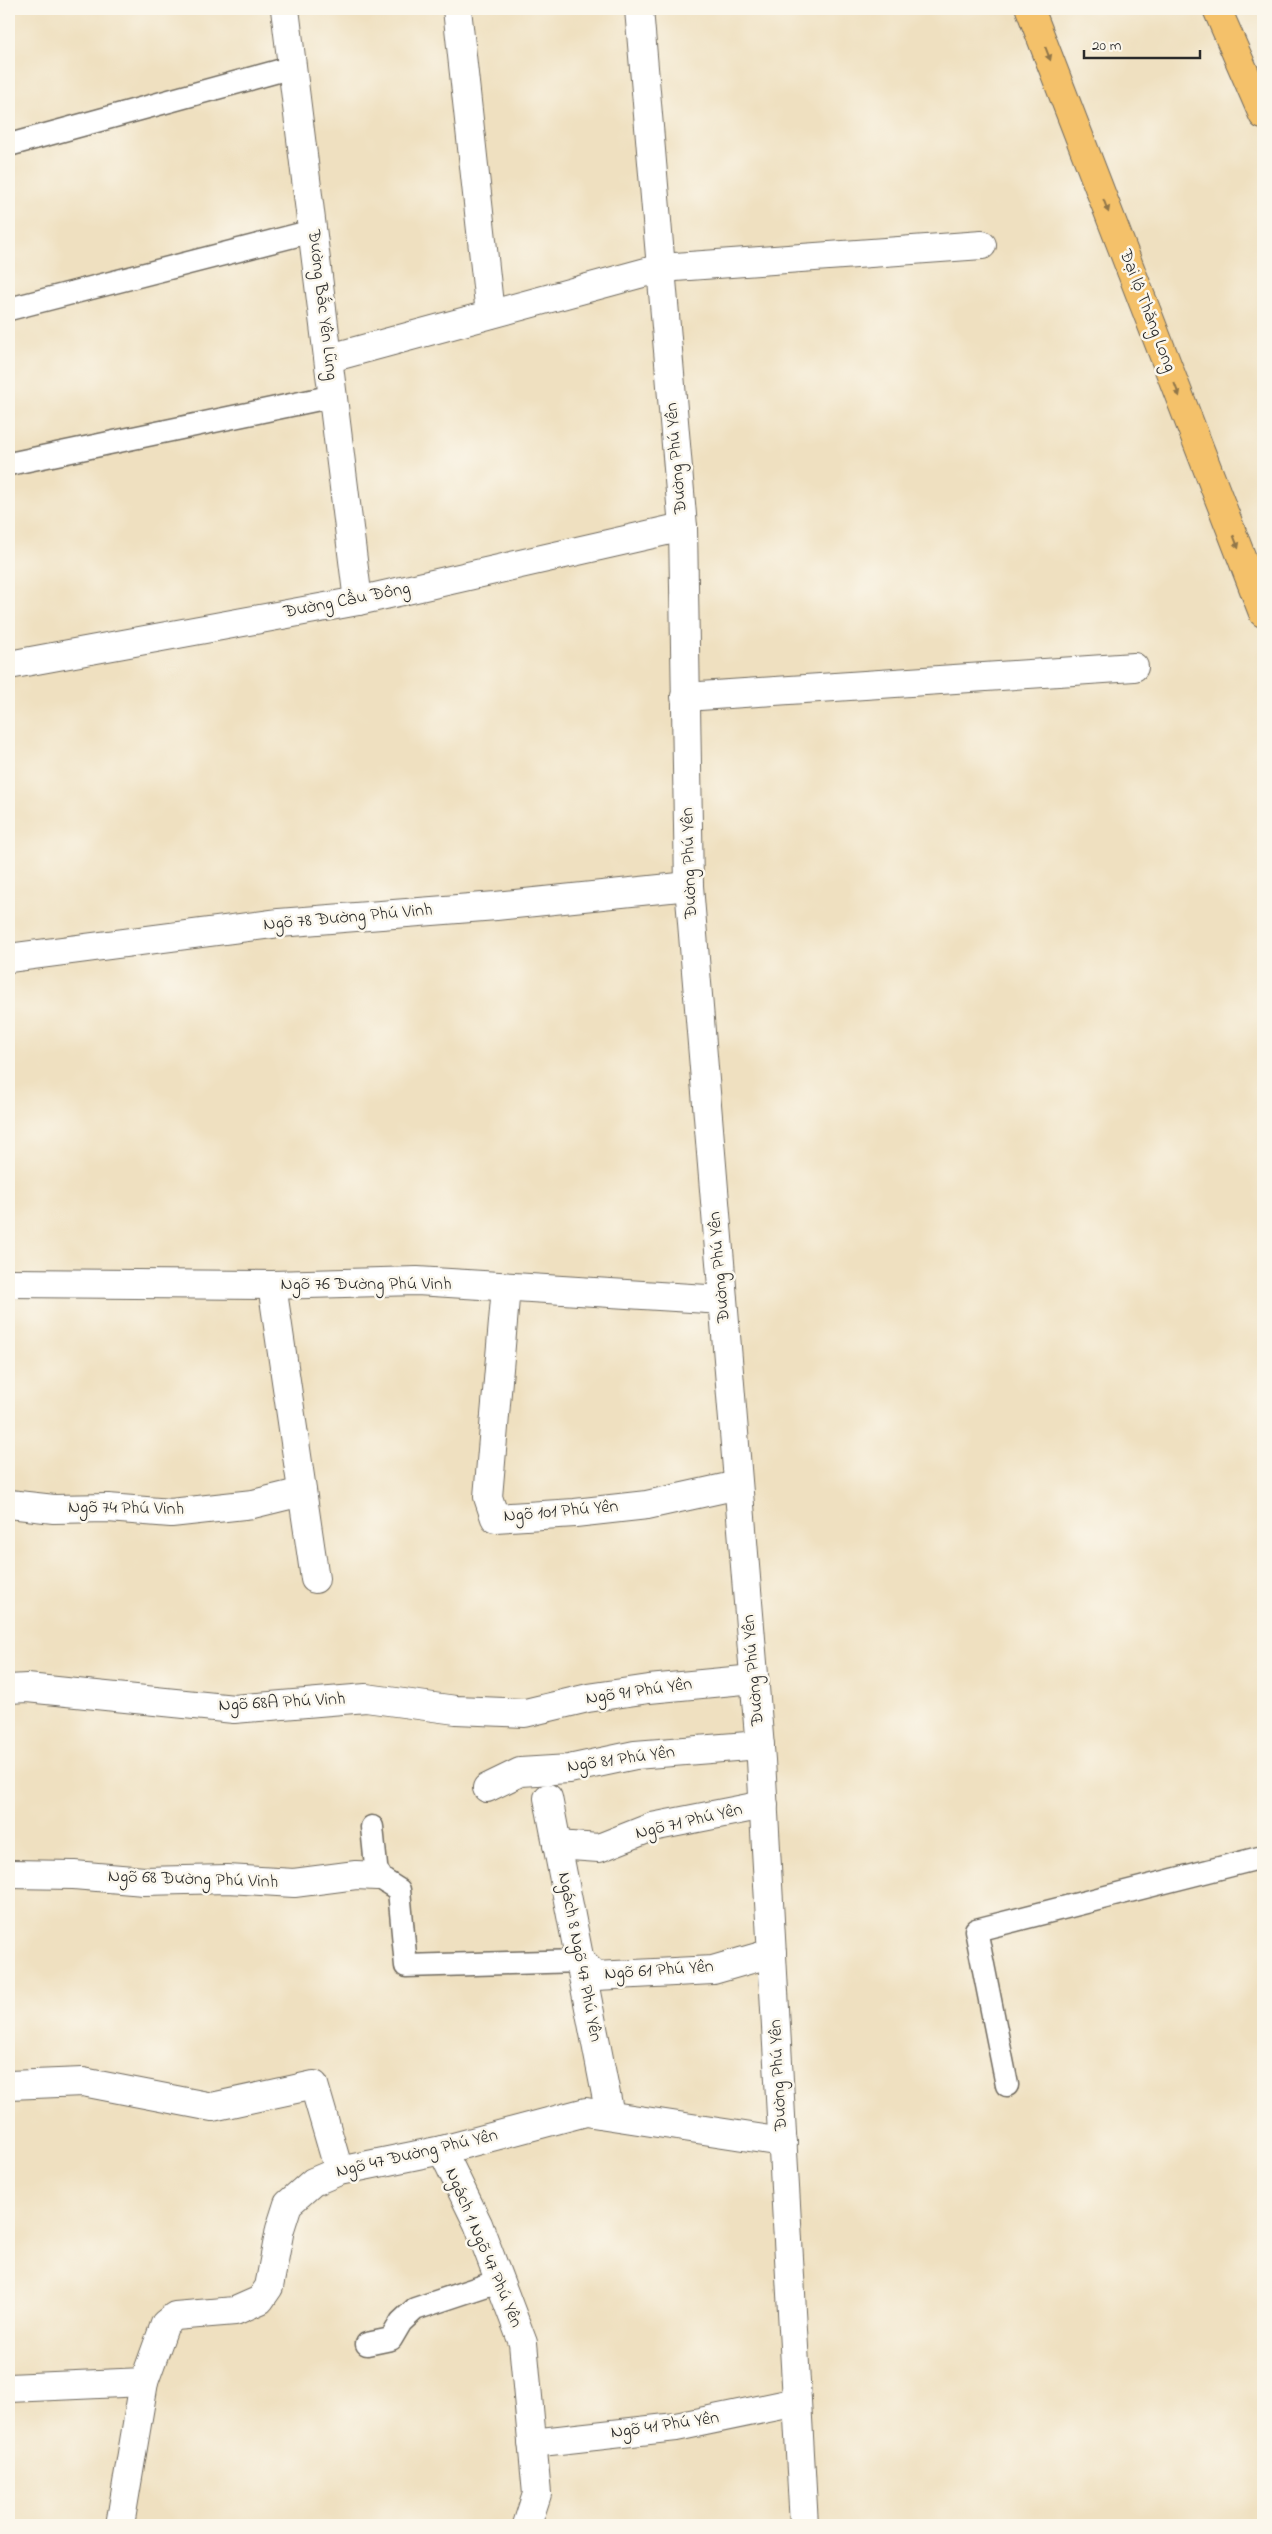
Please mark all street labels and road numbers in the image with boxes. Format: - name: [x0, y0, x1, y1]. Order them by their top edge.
- street label: Đường Bắc Yên Lũng: [299, 227, 344, 382]
- street label: Đại lộ Thăng Long: [1110, 245, 1182, 376]
- street label: Đường Phú Yên: [659, 401, 696, 516]
- street label: Đường Cầu Đông: [281, 576, 413, 627]
- street label: Đường Phú Yên: [675, 807, 706, 920]
- street label: Ngõ 78 Đường Phú Vinh: [262, 898, 434, 939]
- street label: Đường Phú Yên: [702, 1210, 739, 1325]
- street label: Ngõ 76 Đường Phú Vinh: [281, 1272, 451, 1299]
- street label: Ngõ 101 Phú Yên: [503, 1494, 620, 1531]
- street label: Ngõ 74 Phú Vinh: [68, 1495, 184, 1524]
- street label: Đường Phú Yên: [736, 1613, 773, 1728]
- street label: Ngõ 91 Phú Yên: [584, 1672, 694, 1713]
- street label: Ngõ 68A Phú Vinh: [218, 1687, 346, 1720]
- street label: Ngõ 81 Phú Yên: [566, 1740, 677, 1781]
- street label: Ngõ 71 Phú Yên: [633, 1797, 745, 1848]
- street label: Ngõ 68 Đường Phú Vinh: [107, 1864, 279, 1897]
- street label: Ngách 8 Ngõ 47 Phú Yên: [549, 1870, 608, 2044]
- street label: Ngõ 61 Phú Yên: [603, 1954, 715, 1989]
- street label: Đường Phú Yên: [763, 2018, 796, 2132]
- street label: Ngõ 47 Đường Phú Yên: [334, 2123, 501, 2186]
- street label: Ngách 1 Ngõ 47 Phú Yên: [437, 2164, 528, 2332]
- street label: Ngõ 41 Phú Yên: [609, 2406, 721, 2447]

